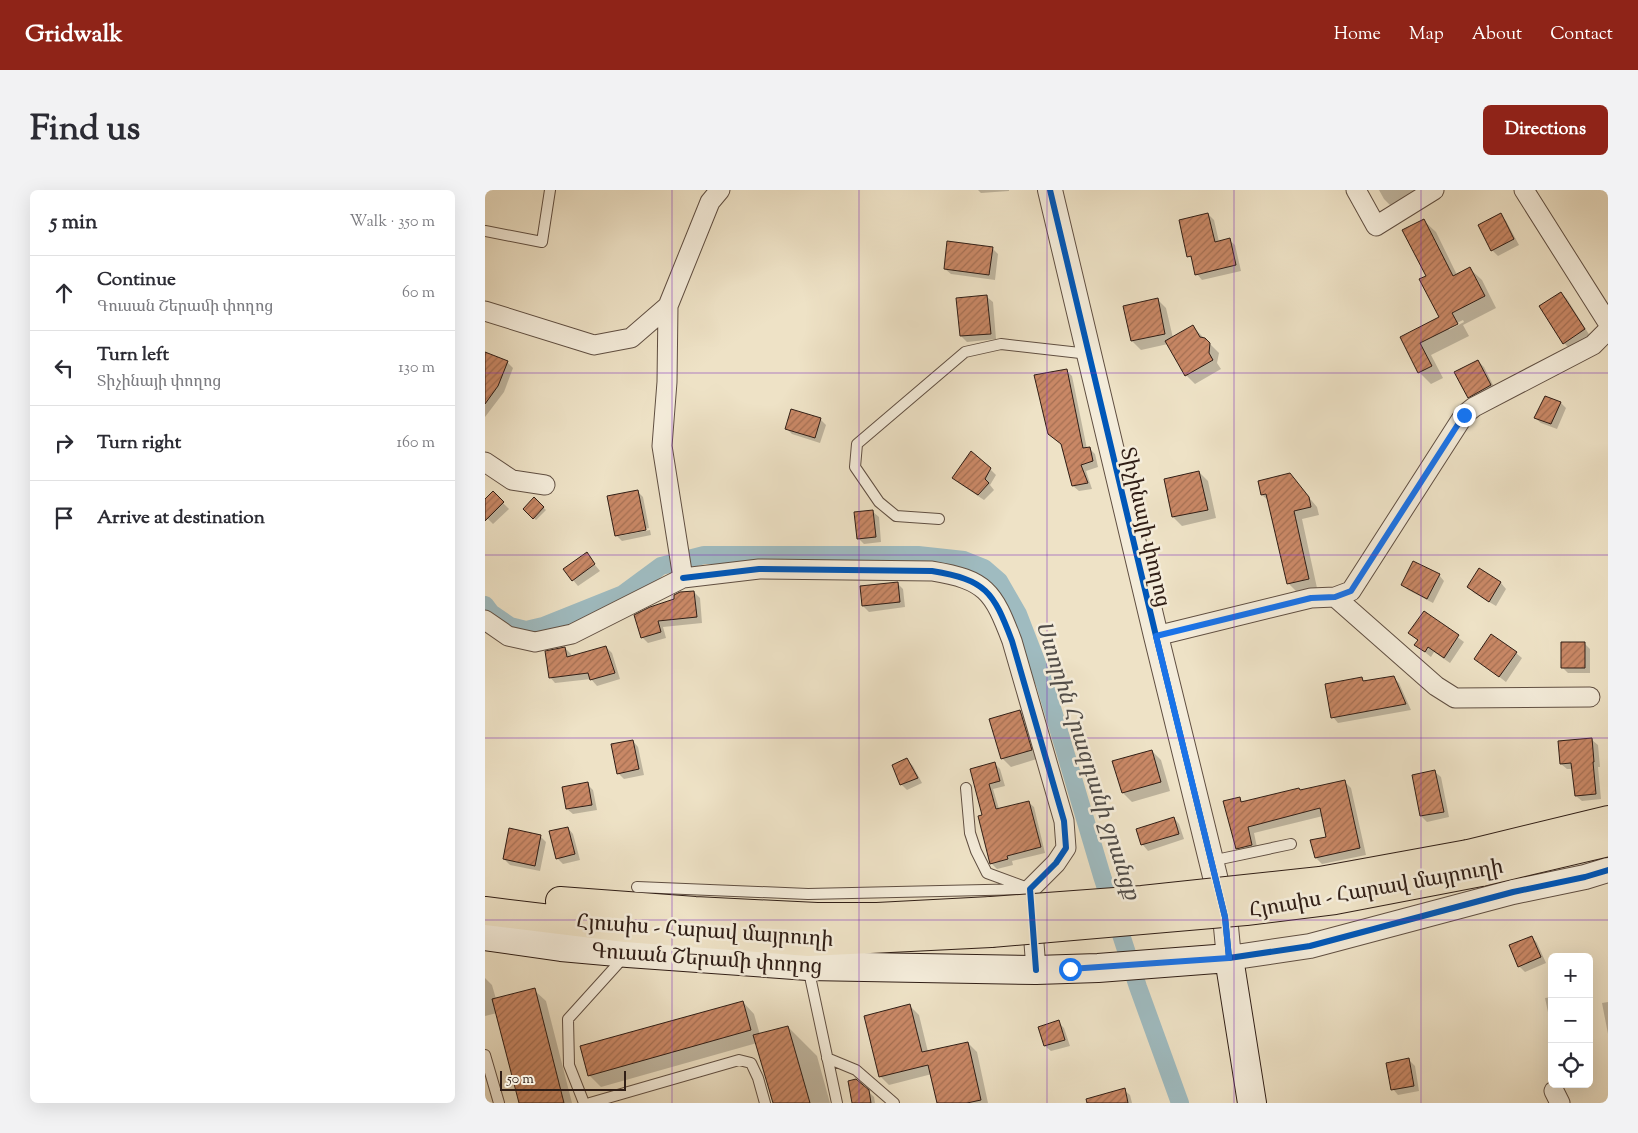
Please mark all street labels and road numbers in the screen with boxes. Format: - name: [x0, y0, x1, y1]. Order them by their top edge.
- street label: Տիչինայի փողոց: [1111, 445, 1177, 610]
- street label: Հյուսիս - Հարավ մայրուղի: [1247, 853, 1506, 927]
- street label: Հյուսիս - Հարավ մայրուղի: [575, 908, 834, 956]
- street label: Գուսան Շերամի փողոց: [590, 937, 823, 983]

